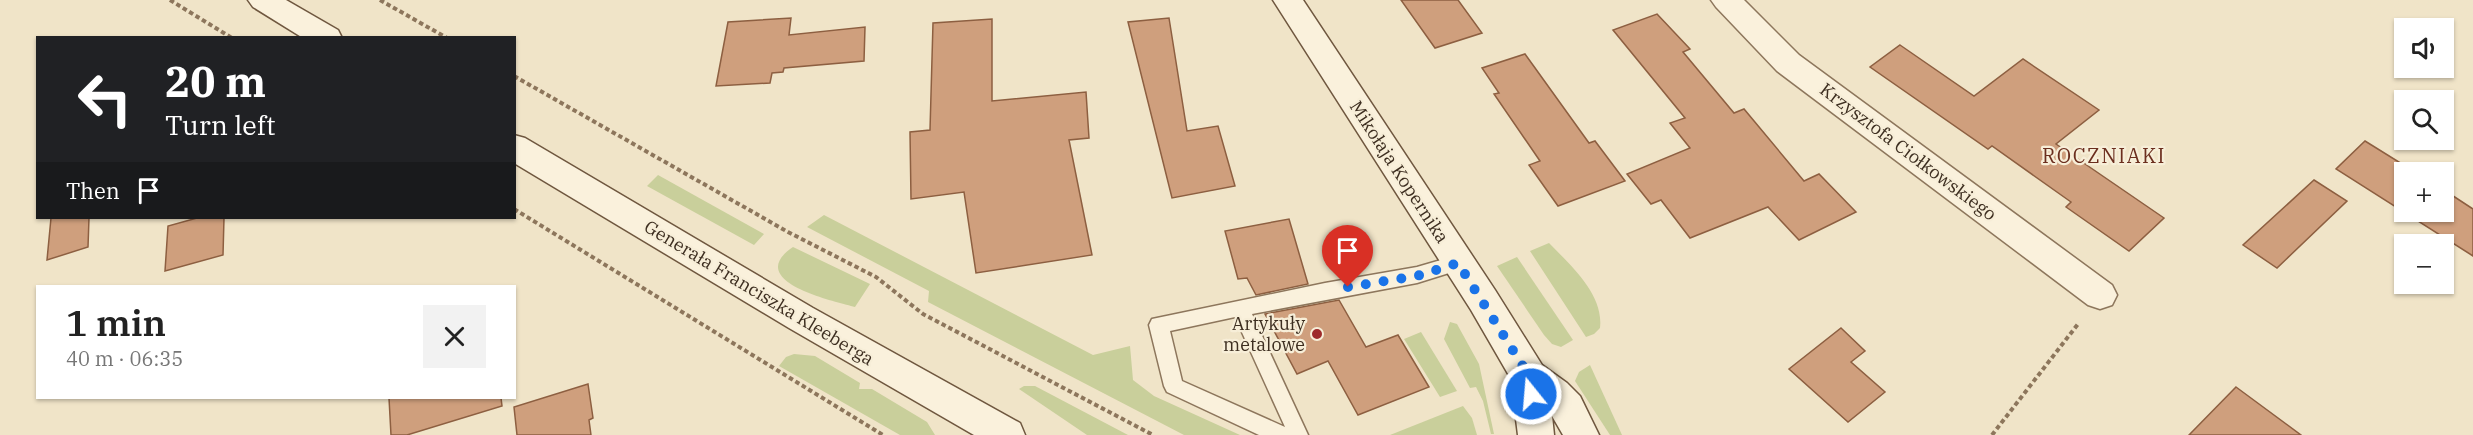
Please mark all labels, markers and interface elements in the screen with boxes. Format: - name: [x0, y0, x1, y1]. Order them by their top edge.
- map controls: [2394, 18, 2454, 294]
- button: sound: [2394, 18, 2454, 78]
- text: 20 m: [165, 54, 266, 109]
- icon: left: [66, 60, 144, 138]
- street label: Krzysztofa Ciołkowskiego: [1816, 78, 2001, 225]
- button: search: [2394, 90, 2454, 150]
- street label: Mikołaja Kopernika: [1345, 96, 1454, 247]
- text: Turn left: [165, 107, 276, 142]
- district label: ROCZNIAKI: [2042, 142, 2166, 169]
- button: +: [2394, 162, 2454, 222]
- icon: arrive: [132, 174, 165, 207]
- text: Then: [66, 176, 120, 205]
- street label: Generała Franciszka Kleeberga: [640, 215, 878, 370]
- pin: [1322, 225, 1373, 287]
- icon: arrive: [1331, 234, 1364, 267]
- button: −: [2394, 234, 2454, 294]
- text: 1 min: [66, 299, 166, 346]
- button: close: [423, 305, 486, 368]
- place label: Artykuły metalowe: [1223, 312, 1305, 356]
- marker: Artykuły metalowe: [1310, 327, 1324, 341]
- text: 40 m · 06:35: [66, 345, 183, 372]
- position arrow: [1499, 362, 1563, 426]

